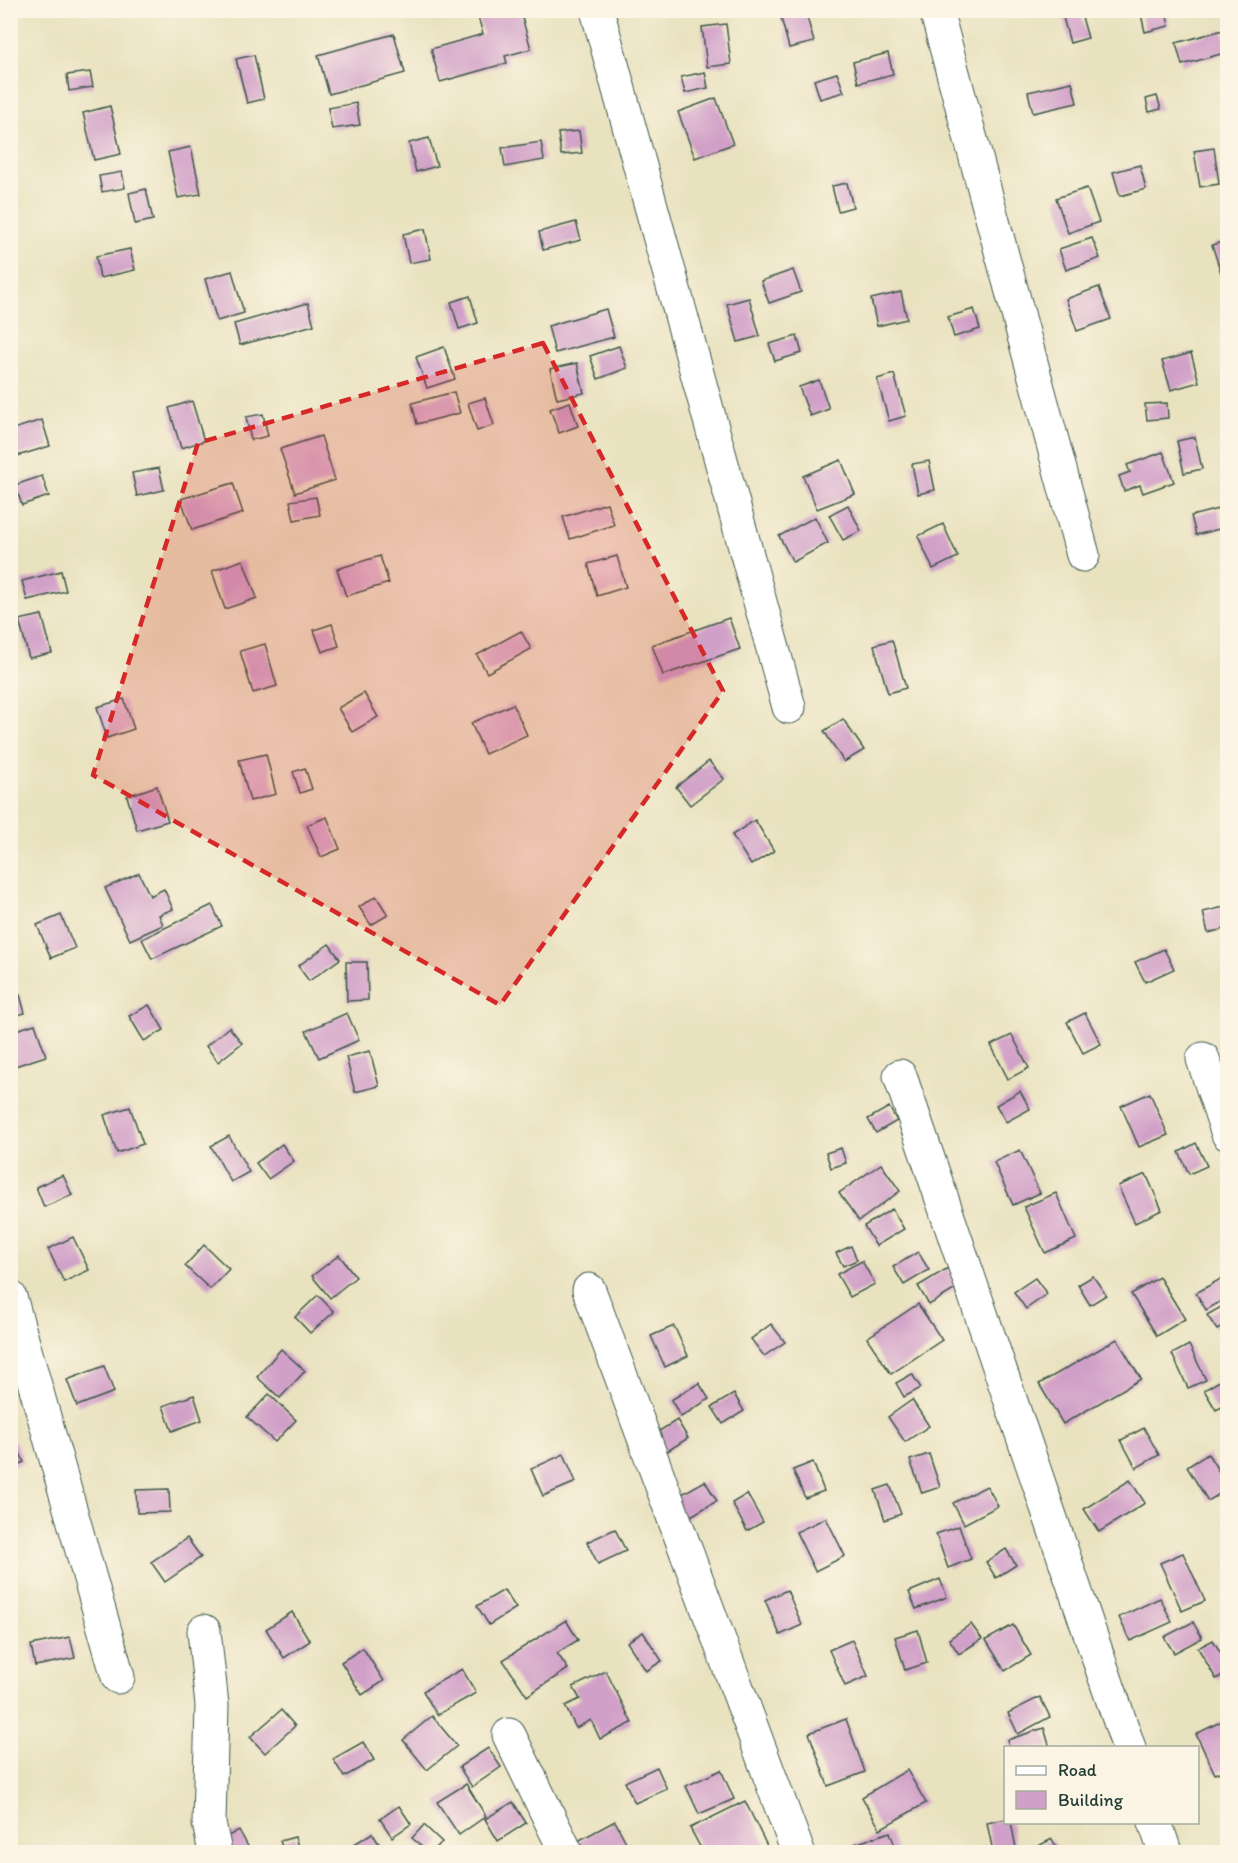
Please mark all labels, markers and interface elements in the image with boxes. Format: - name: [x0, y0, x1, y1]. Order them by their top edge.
- legend: [1004, 1746, 1199, 1824]
- text: Road: [1058, 1759, 1097, 1781]
- text: Building: [1058, 1789, 1124, 1811]

